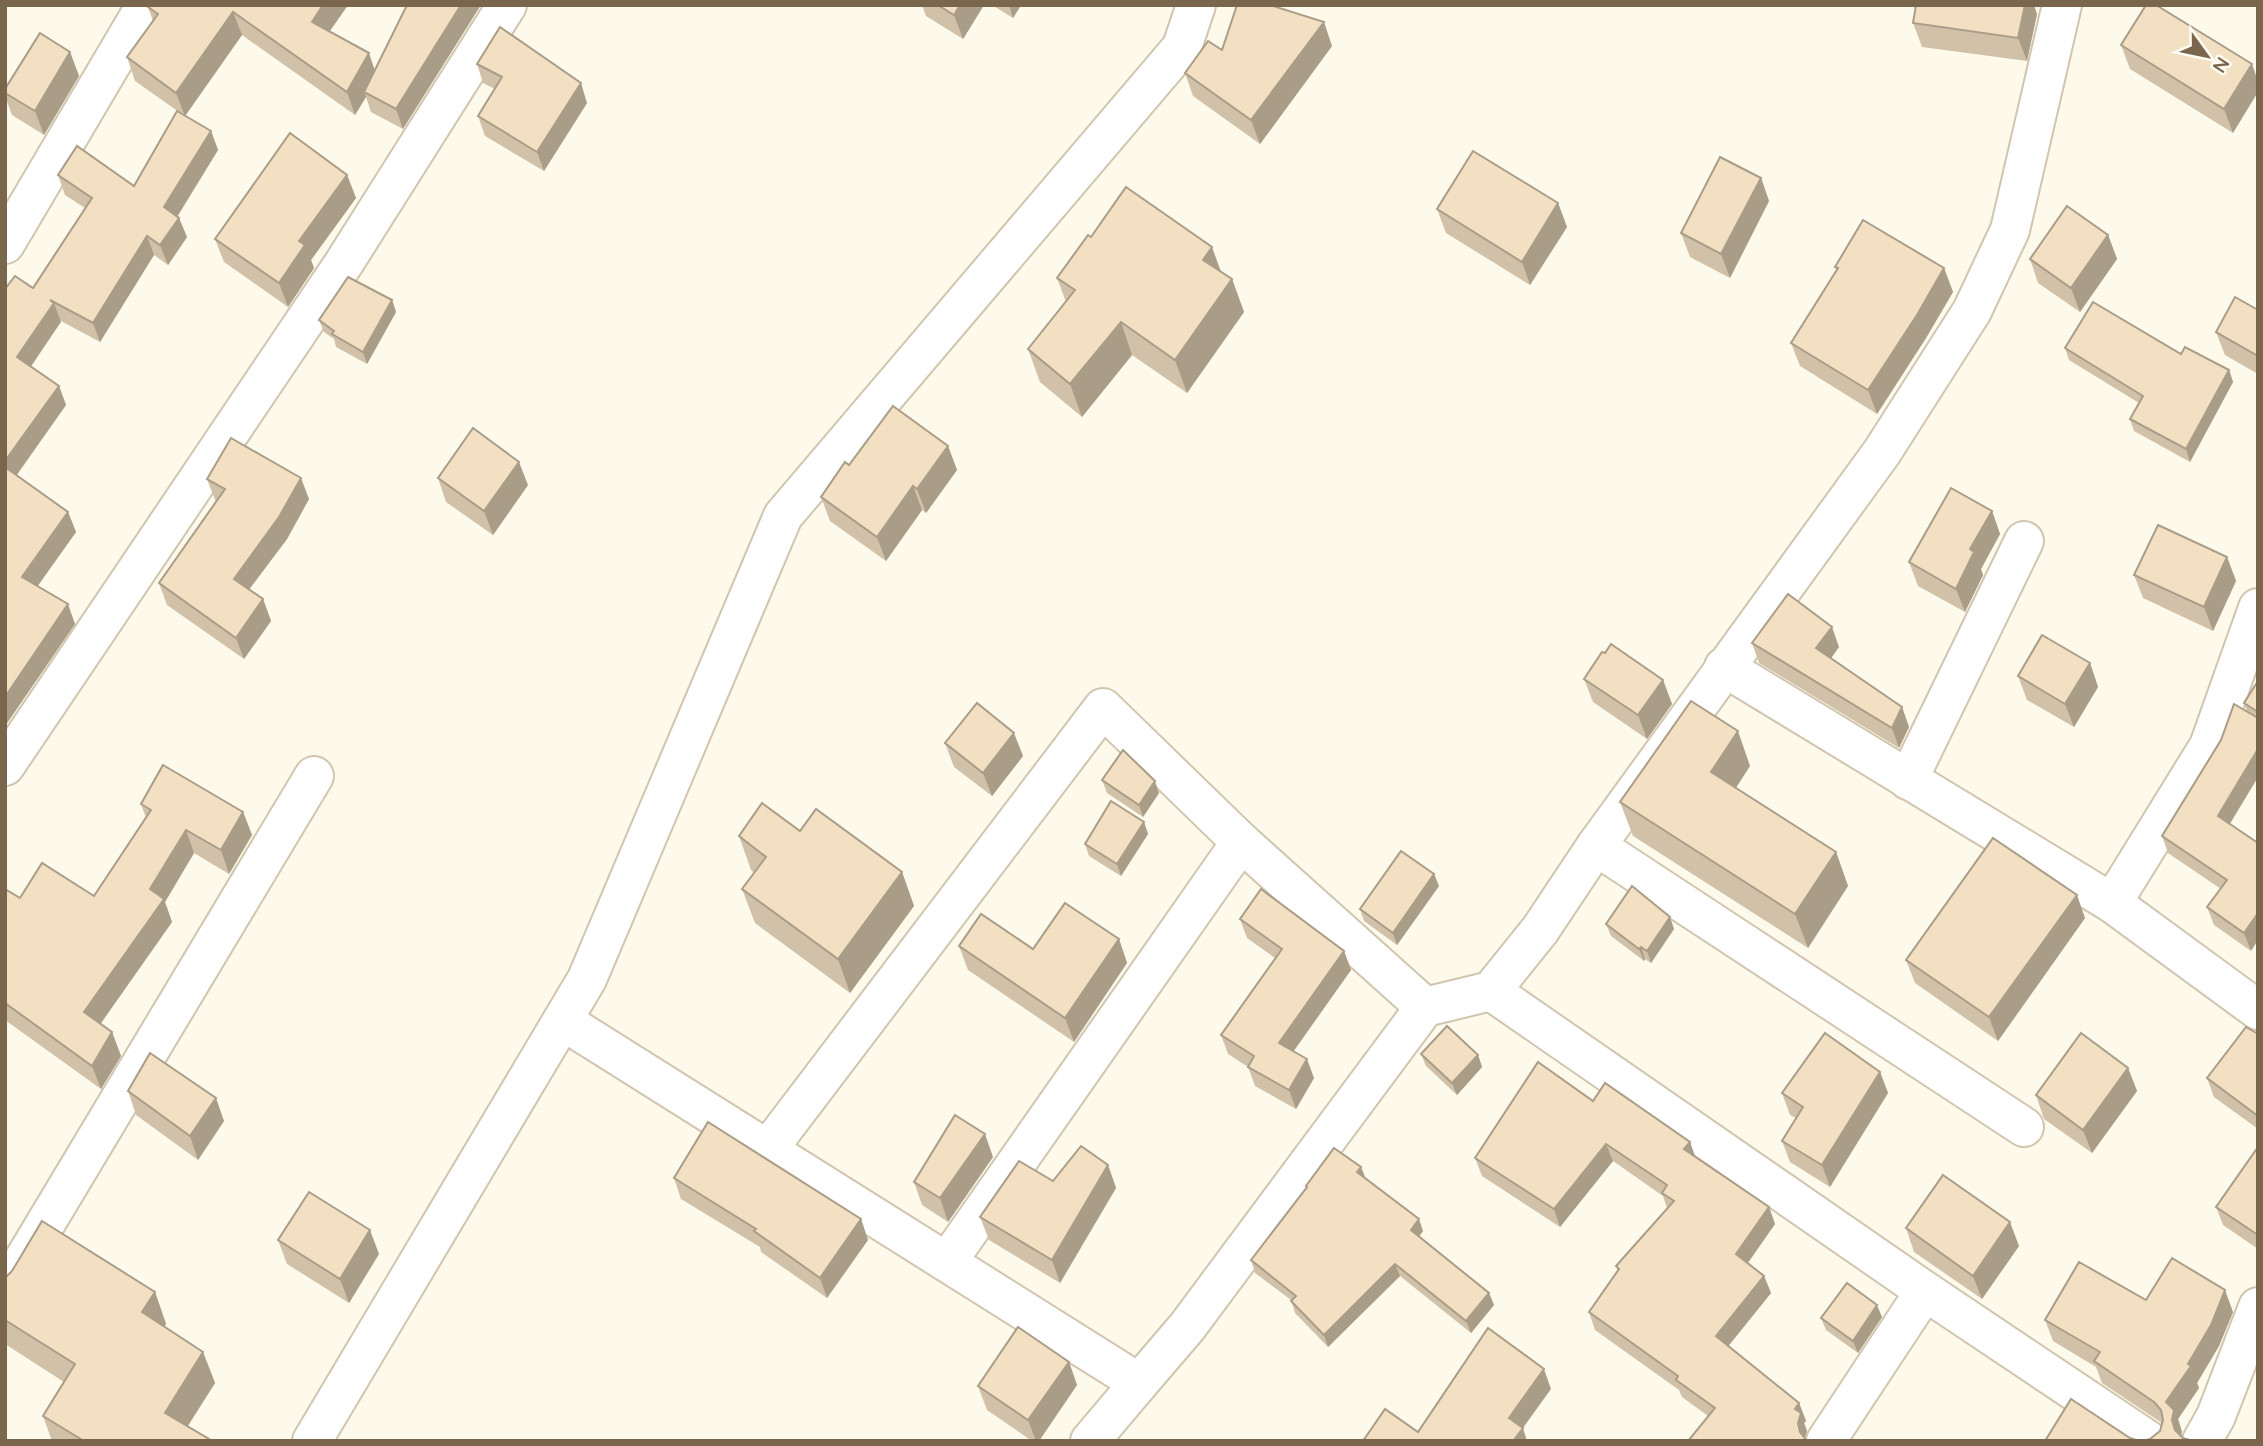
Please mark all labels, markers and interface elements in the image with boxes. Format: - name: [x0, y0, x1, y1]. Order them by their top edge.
- north arrow: [2172, 21, 2242, 91]
- text: N: [2207, 53, 2235, 78]

